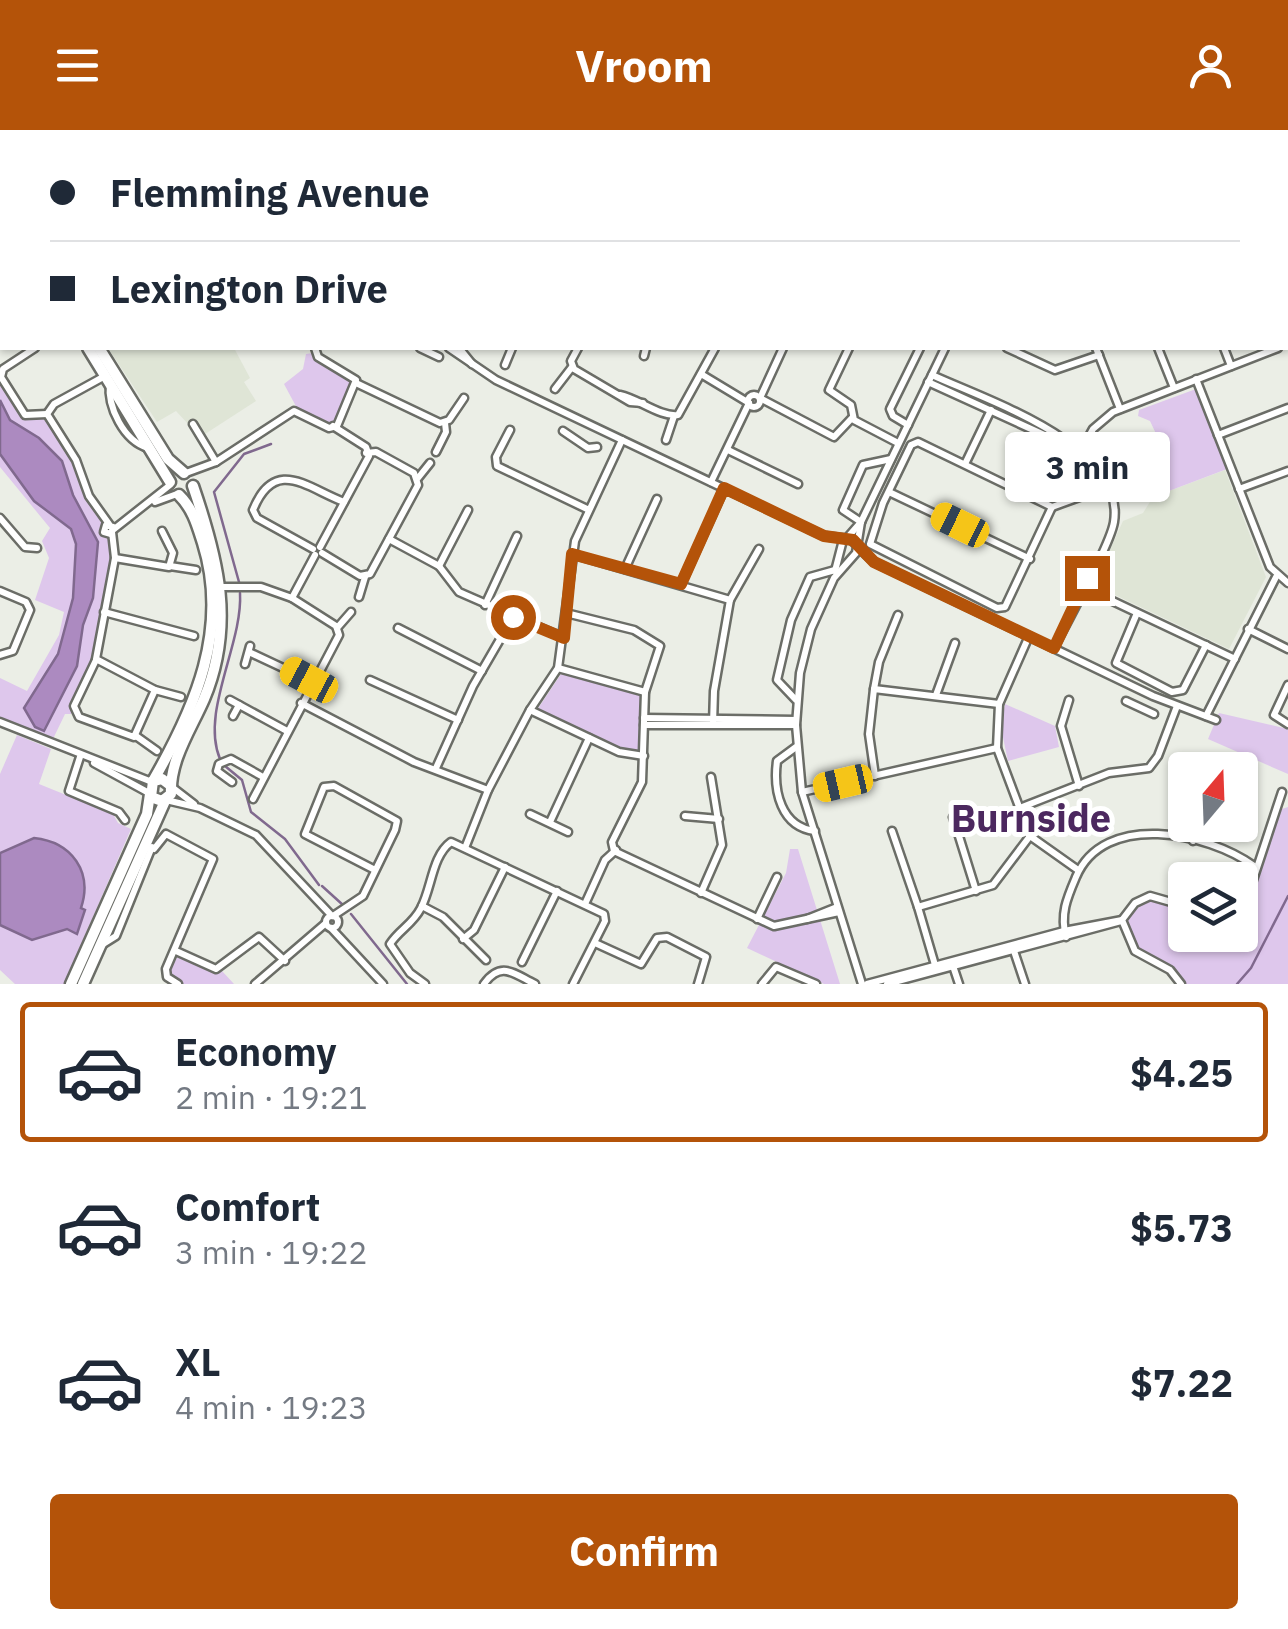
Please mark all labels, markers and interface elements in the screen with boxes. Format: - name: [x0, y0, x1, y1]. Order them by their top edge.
- text: Vroom: [575, 36, 713, 94]
- icon: menu: [50, 38, 105, 93]
- icon: person: [1183, 38, 1238, 93]
- text: Flemming Avenue: [110, 168, 430, 217]
- text: Lexington Drive: [110, 264, 388, 313]
- callout: 3 min: [1004, 433, 1170, 503]
- text: 3 min: [1046, 446, 1129, 488]
- car: [926, 498, 994, 552]
- route end: [1065, 556, 1110, 601]
- route start: [491, 595, 536, 640]
- car: [275, 653, 343, 707]
- north arrow: [1168, 752, 1258, 842]
- map controls: [1168, 752, 1258, 952]
- car: [810, 762, 876, 804]
- district label: Burnside: [951, 793, 1111, 842]
- button: layers: [1168, 862, 1258, 952]
- icon: car: [55, 1027, 145, 1117]
- text: Economy: [175, 1027, 337, 1076]
- text: $4.25: [1130, 1048, 1233, 1097]
- text: 2 min · 19:21: [175, 1076, 368, 1118]
- icon: car: [55, 1182, 145, 1272]
- text: Comfort: [175, 1182, 320, 1231]
- text: $5.73: [1130, 1203, 1233, 1252]
- text: 3 min · 19:22: [175, 1231, 368, 1273]
- icon: car: [55, 1337, 145, 1427]
- text: XL: [175, 1337, 221, 1386]
- text: $7.22: [1130, 1358, 1233, 1407]
- text: 4 min · 19:23: [175, 1386, 368, 1428]
- button: Confirm: [50, 1494, 1238, 1609]

